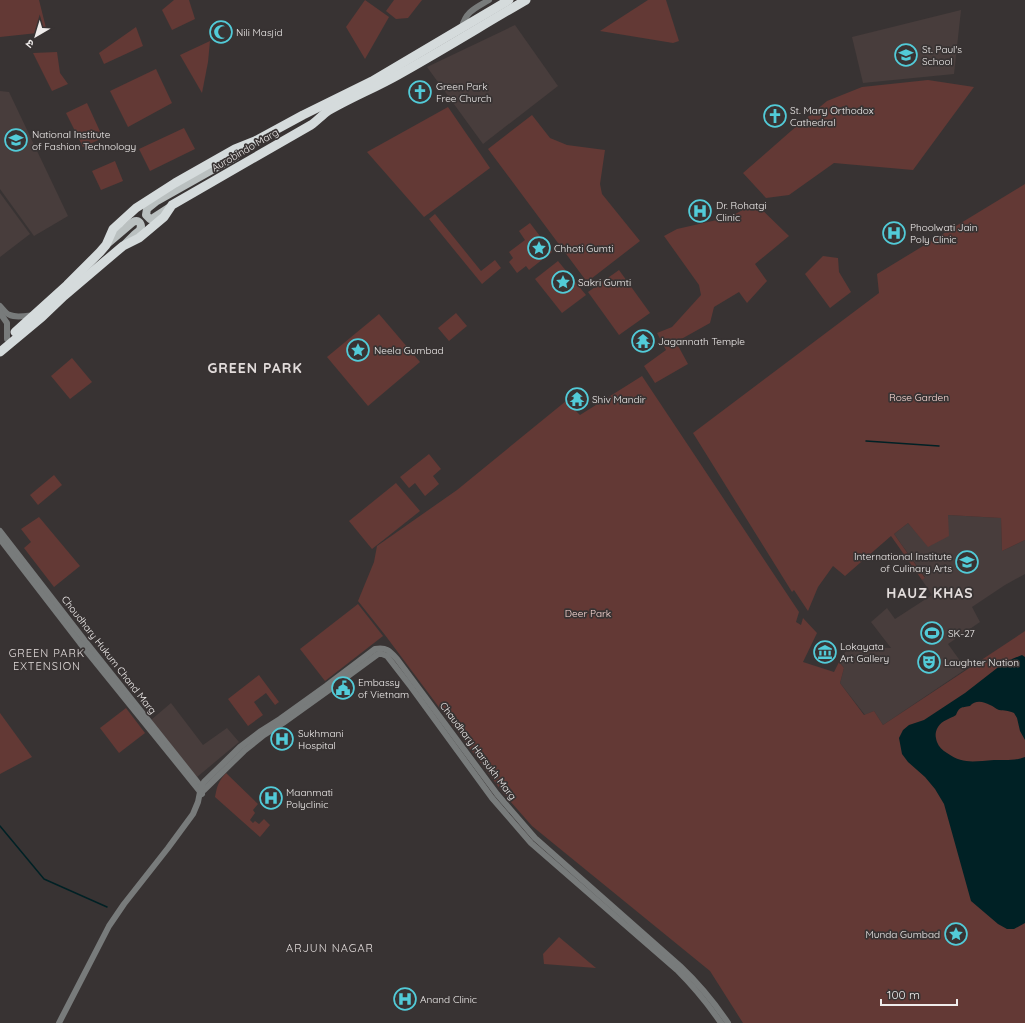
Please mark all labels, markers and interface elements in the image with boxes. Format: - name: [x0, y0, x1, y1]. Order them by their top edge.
- north arrow: [16, 16, 56, 56]
- mosque icon: Nili Masjid: [208, 19, 234, 45]
- place label: Nili Masjid: [236, 26, 283, 39]
- text: उ: [23, 36, 37, 51]
- school or university icon: St. Paul's School: [893, 42, 919, 68]
- place label: St. Paul's School: [922, 43, 962, 68]
- church icon: Green Park Free Church: [407, 79, 433, 105]
- place label: Green Park Free Church: [436, 80, 492, 105]
- church icon: St. Mary Orthodox Cathedral: [762, 103, 788, 129]
- place label: St. Mary Orthodox Cathedral: [790, 104, 874, 129]
- street label: Aurobindo Marg: [209, 126, 281, 174]
- school or university icon: National Institute of Fashion Technology: [3, 127, 29, 153]
- place label: National Institute of Fashion Technology: [32, 128, 136, 153]
- hospital icon: Dr. Rohatgi Clinic: [687, 198, 713, 224]
- place label: Dr. Rohatgi Clinic: [716, 199, 767, 224]
- hospital icon: Phoolwati Jain Poly Clinic: [881, 220, 907, 246]
- place label: Phoolwati Jain Poly Clinic: [910, 221, 977, 246]
- place icon: Chhoti Gumti: [526, 235, 552, 261]
- place label: Chhoti Gumti: [554, 242, 613, 255]
- place icon: Sakri Gumti: [550, 269, 576, 295]
- place label: Sakri Gumti: [578, 276, 631, 289]
- temple icon: Jagannath Temple: [630, 328, 656, 354]
- place label: Jagannath Temple: [658, 335, 745, 348]
- place icon: Neela Gumbad: [345, 337, 371, 363]
- place label: Neela Gumbad: [374, 344, 444, 357]
- district label: GREEN PARK: [207, 359, 303, 377]
- temple icon: Shiv Mandir: [564, 386, 590, 412]
- park label: Rose Garden: [889, 391, 949, 404]
- place label: Shiv Mandir: [592, 393, 646, 406]
- school or university icon: International Institute of Culinary Arts: [954, 549, 980, 575]
- place label: International Institute of Culinary Arts: [854, 550, 952, 575]
- district label: HAUZ KHAS: [886, 584, 974, 602]
- street label: Choudhary Hukum Chand Marg: [59, 593, 159, 717]
- park label: Deer Park: [565, 607, 611, 620]
- sports icon: SK-27: [919, 620, 945, 646]
- place label: SK-27: [948, 627, 975, 640]
- museum icon: Lokayata Art Gallery: [812, 639, 838, 665]
- place label: Lokayata Art Gallery: [840, 640, 889, 665]
- district label: GREEN PARK EXTENSION: [9, 646, 85, 673]
- theatre icon: Laughter Nation: [916, 649, 942, 675]
- place label: Laughter Nation: [944, 656, 1019, 669]
- public building icon: Embassy of Vietnam: [330, 675, 356, 701]
- place label: Embassy of Vietnam: [358, 676, 409, 701]
- street label: Chaudhary Harsukh Marg: [437, 699, 519, 803]
- hospital icon: Sukhmani Hospital: [269, 726, 295, 752]
- place label: Sukhmani Hospital: [298, 727, 343, 752]
- hospital icon: Maanmati Polyclinic: [258, 785, 284, 811]
- place label: Maanmati Polyclinic: [286, 786, 333, 811]
- place icon: Munda Gumbad: [943, 921, 969, 947]
- place label: Munda Gumbad: [865, 928, 940, 941]
- district label: ARJUN NAGAR: [286, 941, 374, 955]
- scale bar: [881, 981, 957, 1007]
- hospital icon: Anand Clinic: [392, 986, 418, 1012]
- text: 100 m: [887, 987, 920, 1002]
- place label: Anand Clinic: [420, 993, 477, 1006]

